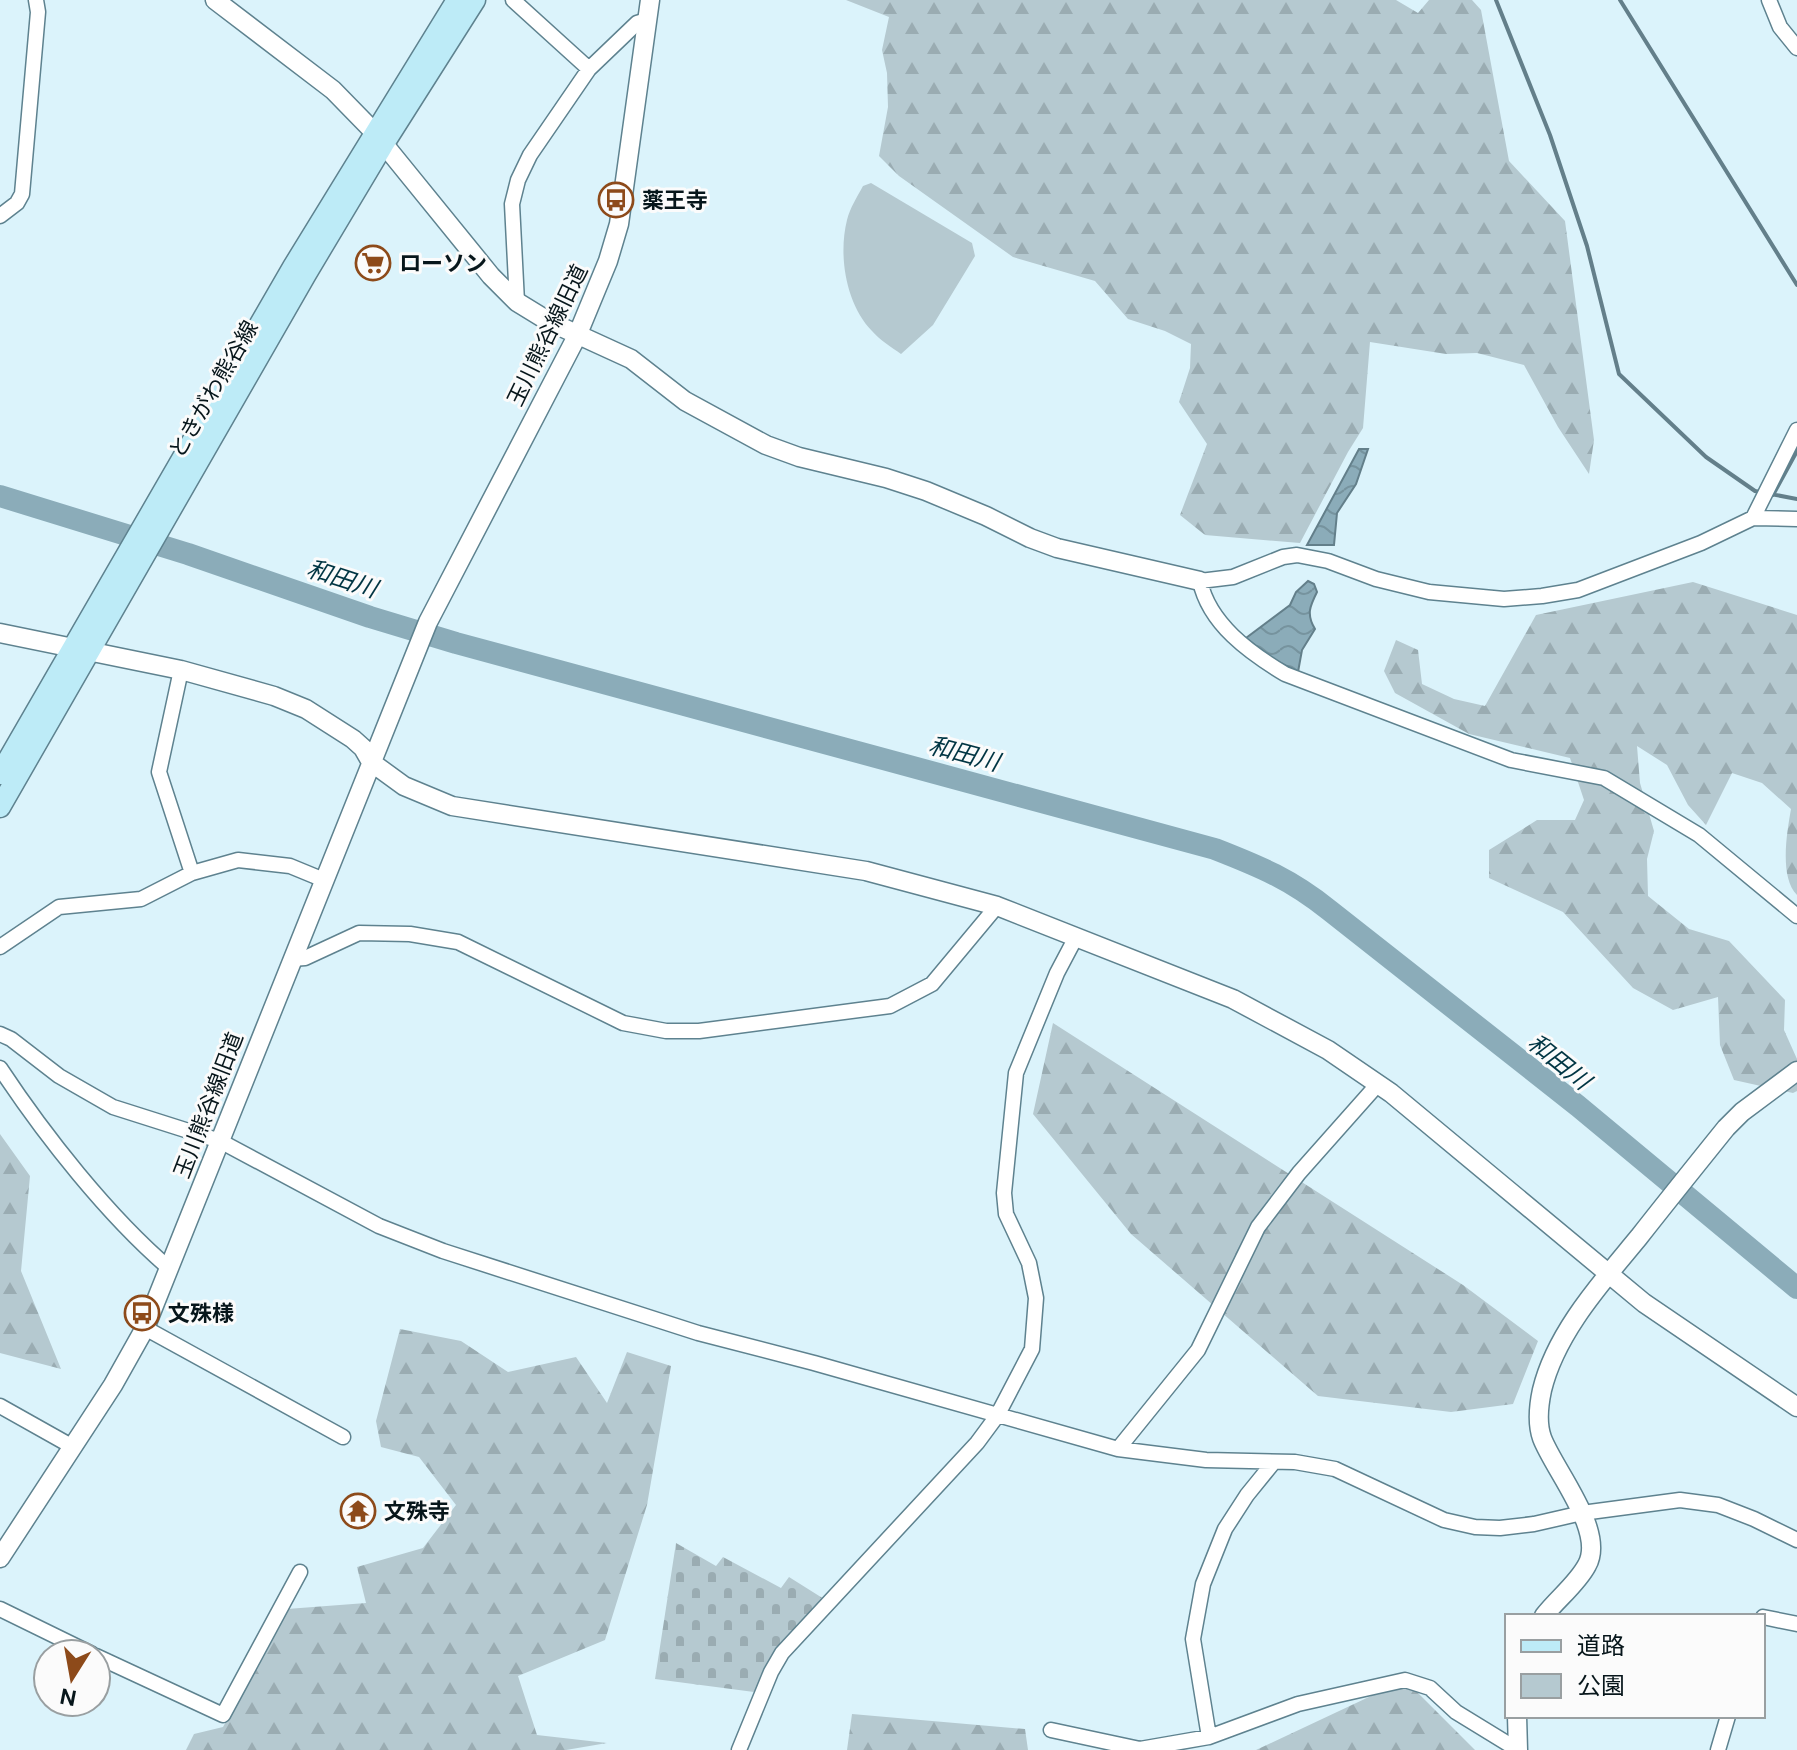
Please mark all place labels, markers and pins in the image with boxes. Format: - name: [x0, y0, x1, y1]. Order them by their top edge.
- bus stop icon: 薬王寺: [597, 181, 635, 219]
- place label: 薬王寺: [642, 186, 708, 215]
- supermarket icon: ローソン: [354, 244, 392, 282]
- place label: ローソン: [399, 249, 487, 278]
- bus stop icon: 文殊様: [123, 1294, 161, 1332]
- place label: 文殊様: [168, 1299, 234, 1328]
- temple icon: 文殊寺: [339, 1492, 377, 1530]
- place label: 文殊寺: [384, 1497, 450, 1526]

